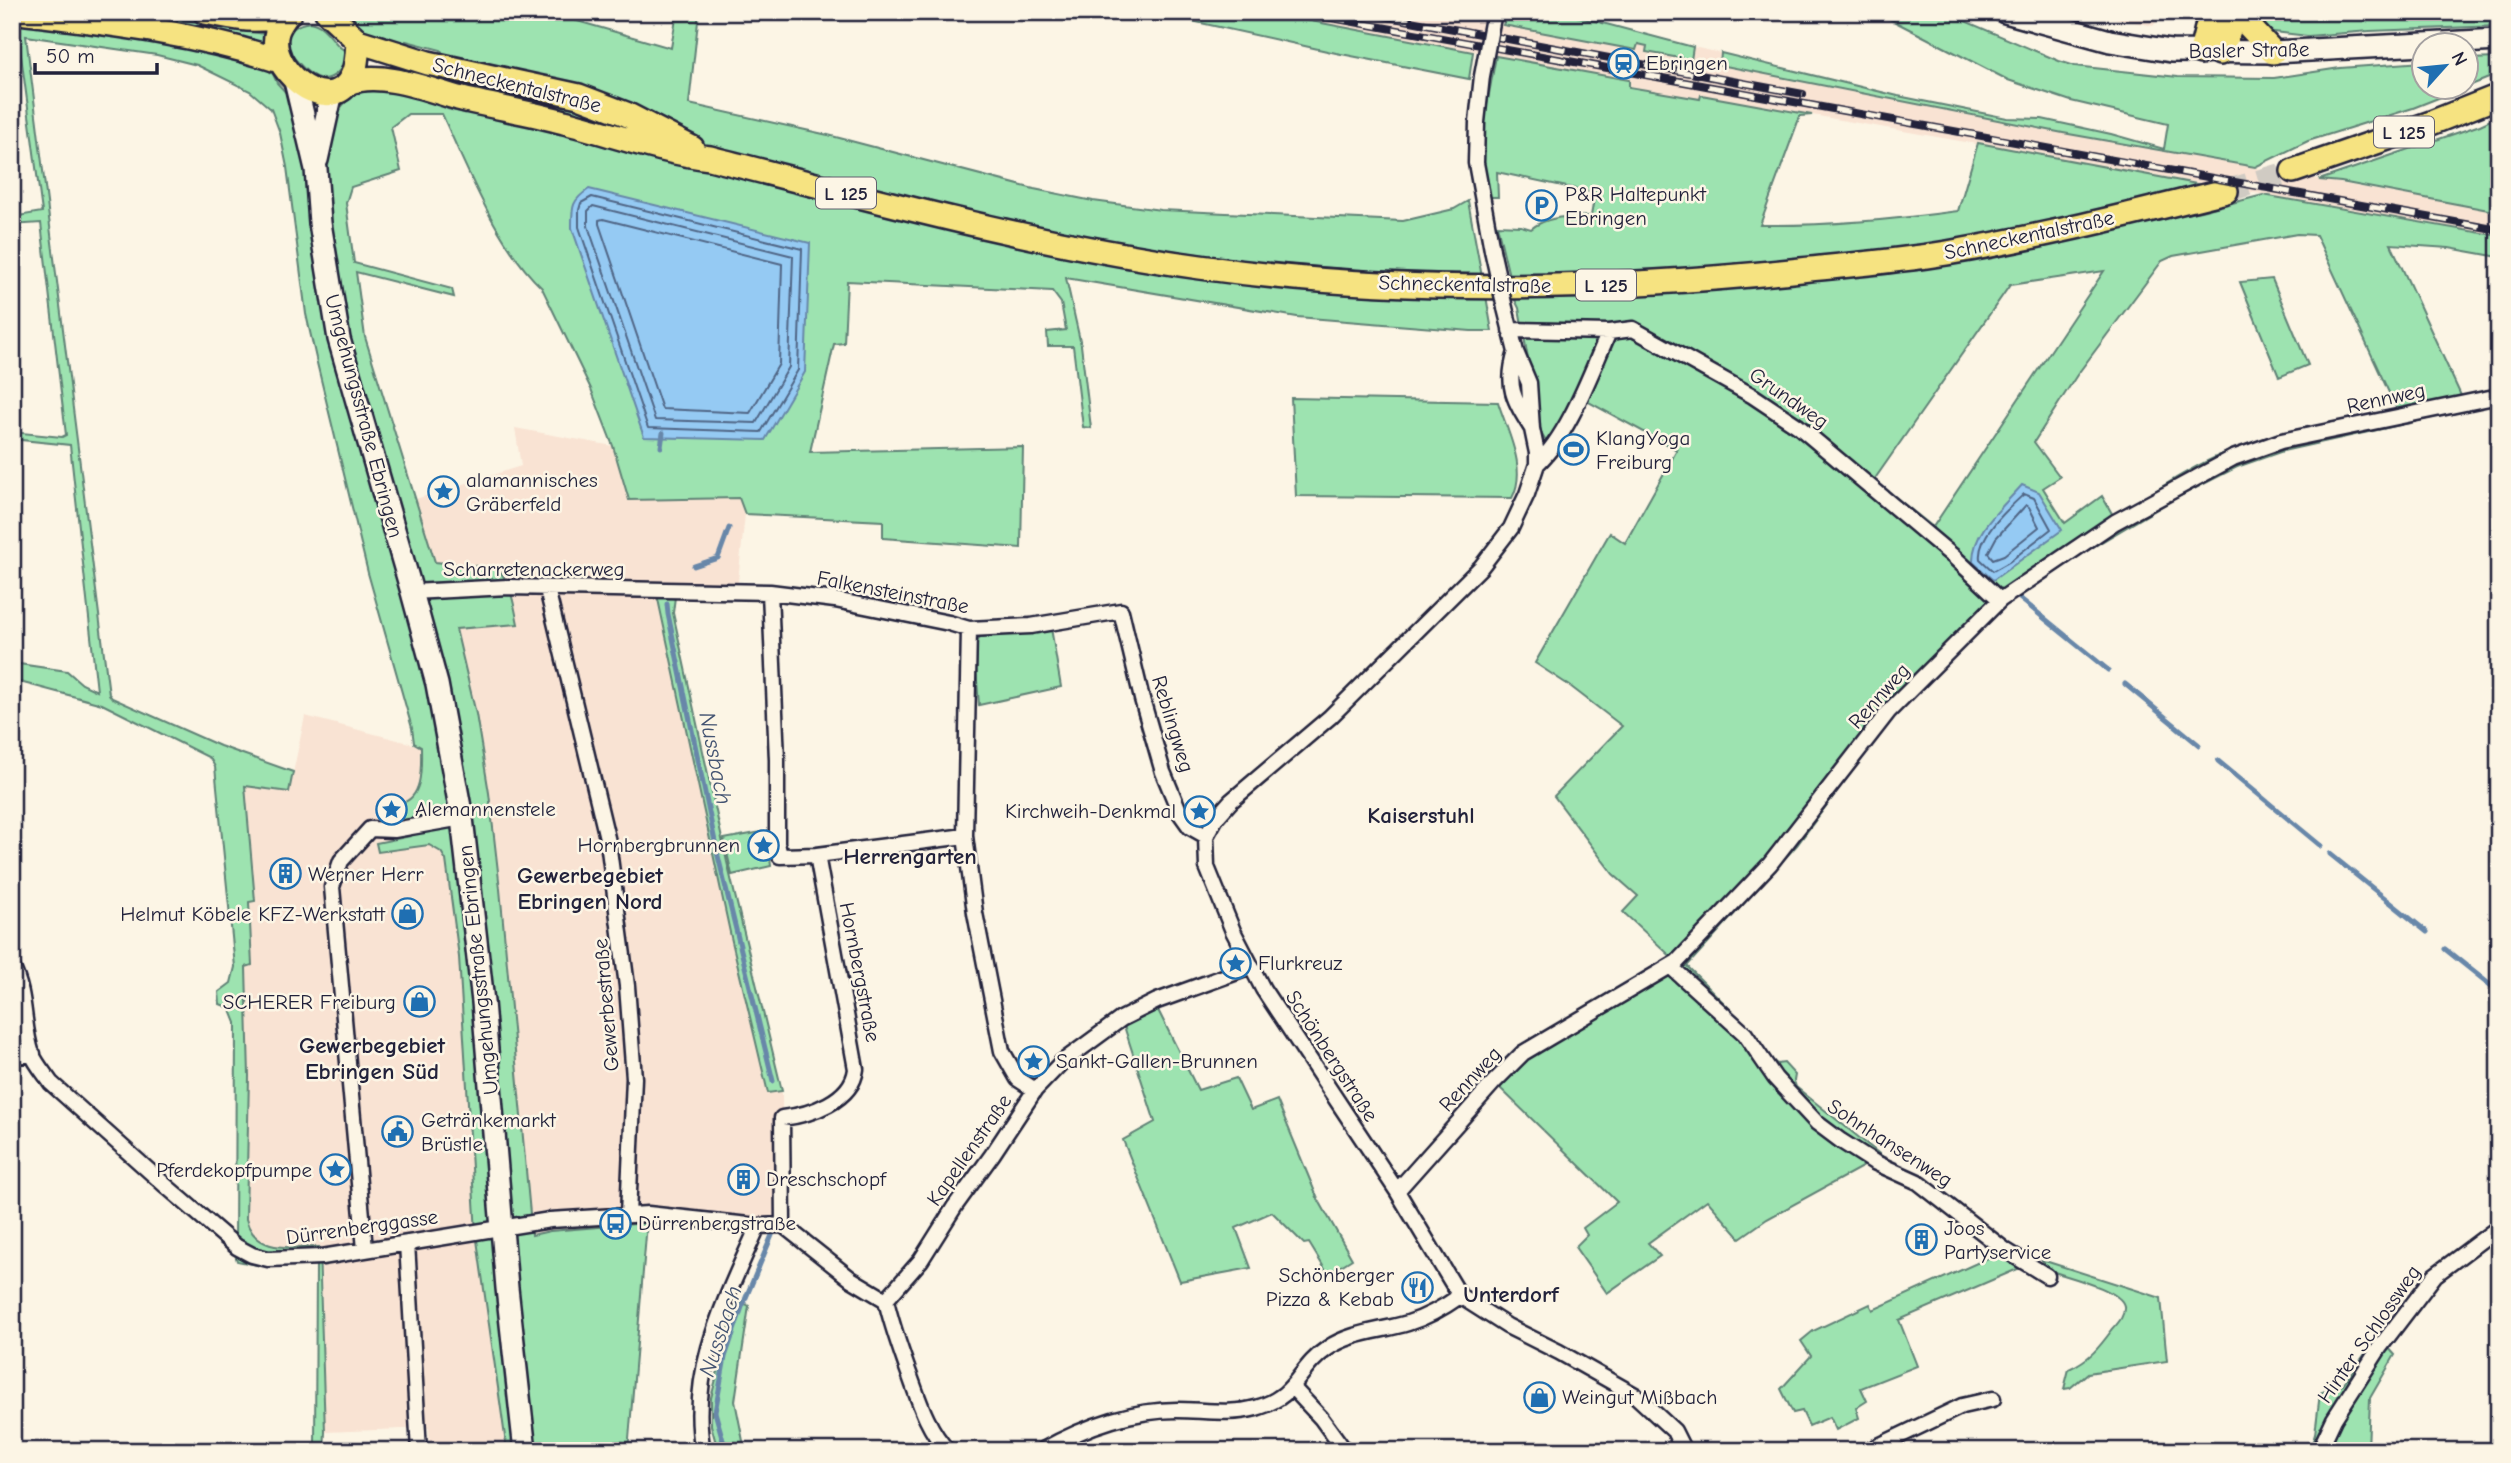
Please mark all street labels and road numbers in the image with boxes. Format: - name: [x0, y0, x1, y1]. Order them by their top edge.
- street label: Basler Straße: [2188, 37, 2310, 63]
- street label: Schneckentalstraße: [430, 52, 604, 118]
- road number: L 125: [2374, 116, 2434, 148]
- road number: L 125: [816, 178, 876, 209]
- street label: Schneckentalstraße: [1942, 205, 2116, 265]
- street label: Schneckentalstraße: [1378, 270, 1552, 298]
- road number: L 125: [1576, 270, 1636, 300]
- street label: Umgehungsstraße Ebringen: [320, 292, 408, 540]
- street label: Grundweg: [1745, 362, 1833, 434]
- street label: Rennweg: [2344, 378, 2428, 418]
- street label: Scharretenackerweg: [443, 557, 625, 581]
- street label: Falkensteinstraße: [815, 565, 971, 619]
- street label: Rennweg: [1843, 658, 1915, 734]
- street label: Reblingweg: [1147, 673, 1199, 775]
- street label: Umgehungsstraße Ebringen: [453, 844, 503, 1096]
- street label: Hornbergstraße: [835, 900, 885, 1044]
- street label: Gewerbestraße: [588, 937, 624, 1073]
- street label: Schönbergstraße: [1281, 986, 1383, 1126]
- street label: Rennweg: [1434, 1042, 1506, 1116]
- street label: Kapellenstraße: [922, 1090, 1016, 1210]
- street label: Sohnhansenweg: [1823, 1094, 1957, 1192]
- street label: Dürrenberggasse: [285, 1204, 439, 1250]
- street label: Hinter Schlossweg: [2313, 1260, 2425, 1408]

